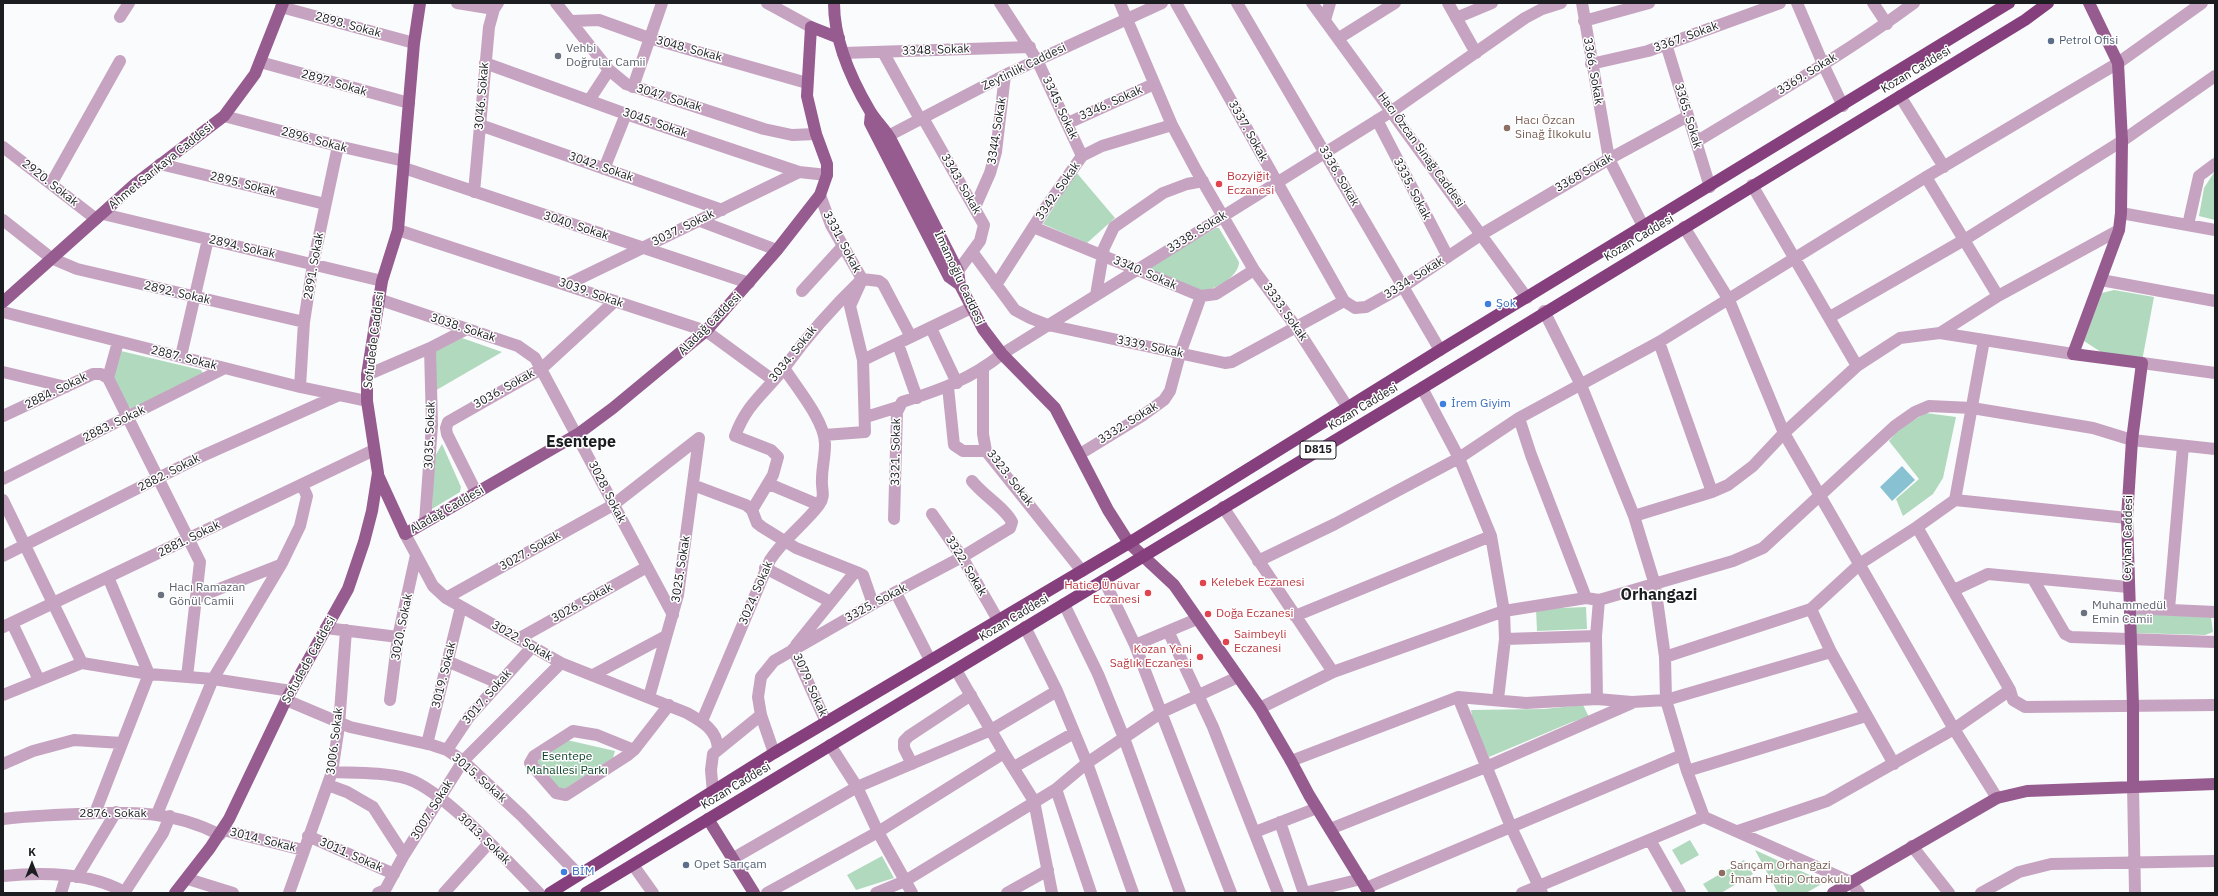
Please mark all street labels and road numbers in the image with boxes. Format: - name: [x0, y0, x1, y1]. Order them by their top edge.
- street label: 2898. Sokak: [313, 9, 383, 41]
- street label: 3367. Sokak: [1652, 19, 1720, 55]
- street label: 3048. Sokak: [654, 33, 724, 65]
- street label: 3366. Sokak: [1580, 36, 1606, 106]
- street label: Zeytinlik Caddesi: [979, 40, 1069, 94]
- street label: 3348. Sokak: [902, 42, 970, 58]
- street label: Kozan Caddesi: [1879, 44, 1953, 96]
- street label: 3369. Sokak: [1775, 50, 1839, 98]
- street label: 3046. Sokak: [472, 62, 492, 130]
- street label: 2897. Sokak: [300, 67, 368, 99]
- street label: 3345. Sokak: [1039, 74, 1081, 142]
- street label: 3047. Sokak: [635, 81, 703, 115]
- street label: 3365. Sokak: [1671, 82, 1705, 150]
- street label: 3346. Sokak: [1077, 83, 1145, 123]
- street label: Hacı Özcan Sinağ Caddesi: [1374, 90, 1468, 210]
- street label: 3344. Sokak: [985, 96, 1009, 166]
- street label: 3337. Sokak: [1225, 98, 1271, 164]
- street label: 3045. Sokak: [621, 105, 689, 141]
- street label: Ahmet Sarıkaya Caddesi: [106, 119, 216, 213]
- street label: 2896. Sokak: [279, 124, 349, 156]
- street label: 3336. Sokak: [1316, 143, 1362, 209]
- street label: 3042. Sokak: [567, 149, 635, 185]
- street label: 3343. Sokak: [938, 151, 984, 217]
- street label: 3368 Sokak: [1553, 151, 1615, 195]
- street label: 3335. Sokak: [1390, 156, 1434, 222]
- street label: 2920. Sokak: [19, 157, 81, 209]
- street label: 3342. Sokak: [1033, 159, 1083, 223]
- street label: 2895. Sokak: [208, 169, 278, 199]
- street label: 3037. Sokak: [649, 207, 717, 249]
- street label: 3338. Sokak: [1165, 208, 1229, 256]
- street label: 3040. Sokak: [542, 209, 610, 243]
- street label: 3331. Sokak: [820, 209, 864, 275]
- street label: Kozan Caddesi: [1602, 212, 1676, 264]
- street label: İmamoğlu Caddesi: [931, 229, 987, 327]
- street label: 2891. Sokak: [301, 231, 327, 301]
- street label: 2894. Sokak: [207, 232, 277, 262]
- street label: 3340. Sokak: [1111, 253, 1179, 293]
- street label: 3334. Sokak: [1382, 254, 1446, 302]
- street label: 3039. Sokak: [557, 275, 625, 311]
- street label: 2892. Sokak: [142, 278, 212, 308]
- street label: 3333. Sokak: [1260, 280, 1310, 344]
- street label: Aladağ Caddesi: [676, 290, 744, 358]
- street label: Sofudede Caddesi: [361, 291, 387, 389]
- street label: 3038. Sokak: [429, 311, 497, 345]
- street label: 3034. Sokak: [766, 323, 820, 385]
- street label: 3339. Sokak: [1115, 333, 1185, 361]
- street label: 2887. Sokak: [149, 343, 219, 373]
- street label: 3036. Sokak: [471, 366, 537, 412]
- street label: 2884. Sokak: [22, 370, 90, 412]
- street label: Kozan Caddesi: [1326, 381, 1400, 433]
- street label: 3332. Sokak: [1096, 399, 1160, 447]
- street label: 3035. Sokak: [422, 401, 438, 469]
- street label: 2883. Sokak: [80, 403, 148, 445]
- street label: 3321. Sokak: [888, 418, 904, 486]
- road number: D815: [1300, 441, 1336, 459]
- street label: 3323. Sokak: [984, 447, 1036, 509]
- street label: 2882. Sokak: [136, 451, 202, 495]
- street label: 3028. Sokak: [585, 459, 629, 525]
- street label: Aladağ Caddesi: [407, 483, 487, 537]
- street label: Ceyhan Caddesi: [2120, 495, 2136, 581]
- street label: 2881. Sokak: [155, 518, 223, 560]
- street label: 3027. Sokak: [497, 528, 563, 574]
- street label: 3322. Sokak: [942, 533, 990, 599]
- street label: 3025. Sokak: [669, 534, 693, 604]
- street label: 3024. Sokak: [736, 559, 776, 627]
- street label: 3026. Sokak: [549, 580, 615, 626]
- street label: 3325. Sokak: [843, 581, 909, 625]
- street label: 3020. Sokak: [388, 592, 416, 662]
- street label: Kozan Caddesi: [977, 592, 1051, 644]
- street label: Sofudede Caddesi: [279, 614, 339, 706]
- street label: 3022. Sokak: [489, 618, 555, 664]
- street label: 3019. Sokak: [429, 640, 459, 710]
- street label: 3079. Sokak: [790, 651, 830, 719]
- street label: 3017. Sokak: [459, 667, 515, 727]
- street label: 3006. Sokak: [324, 707, 346, 775]
- street label: 3015. Sokak: [449, 750, 509, 806]
- street label: Kozan Caddesi: [699, 760, 773, 812]
- street label: 3007. Sokak: [408, 778, 456, 842]
- street label: 2876. Sokak: [79, 807, 147, 821]
- street label: 3013. Sokak: [455, 810, 513, 868]
- street label: 3014. Sokak: [228, 825, 298, 855]
- street label: 3011. Sokak: [317, 835, 385, 875]

